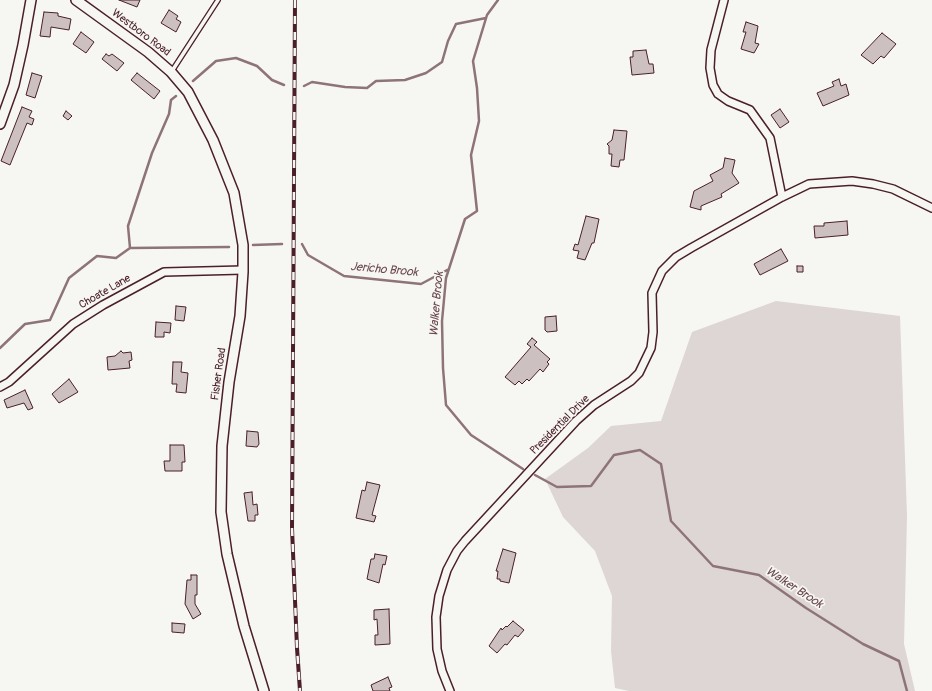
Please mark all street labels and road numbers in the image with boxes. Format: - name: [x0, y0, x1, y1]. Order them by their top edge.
- street label: Westboro Road: [109, 7, 173, 59]
- street label: Choate Lane: [77, 272, 133, 312]
- street label: Fisher Road: [209, 347, 229, 401]
- street label: Presidential Drive: [528, 393, 592, 457]

